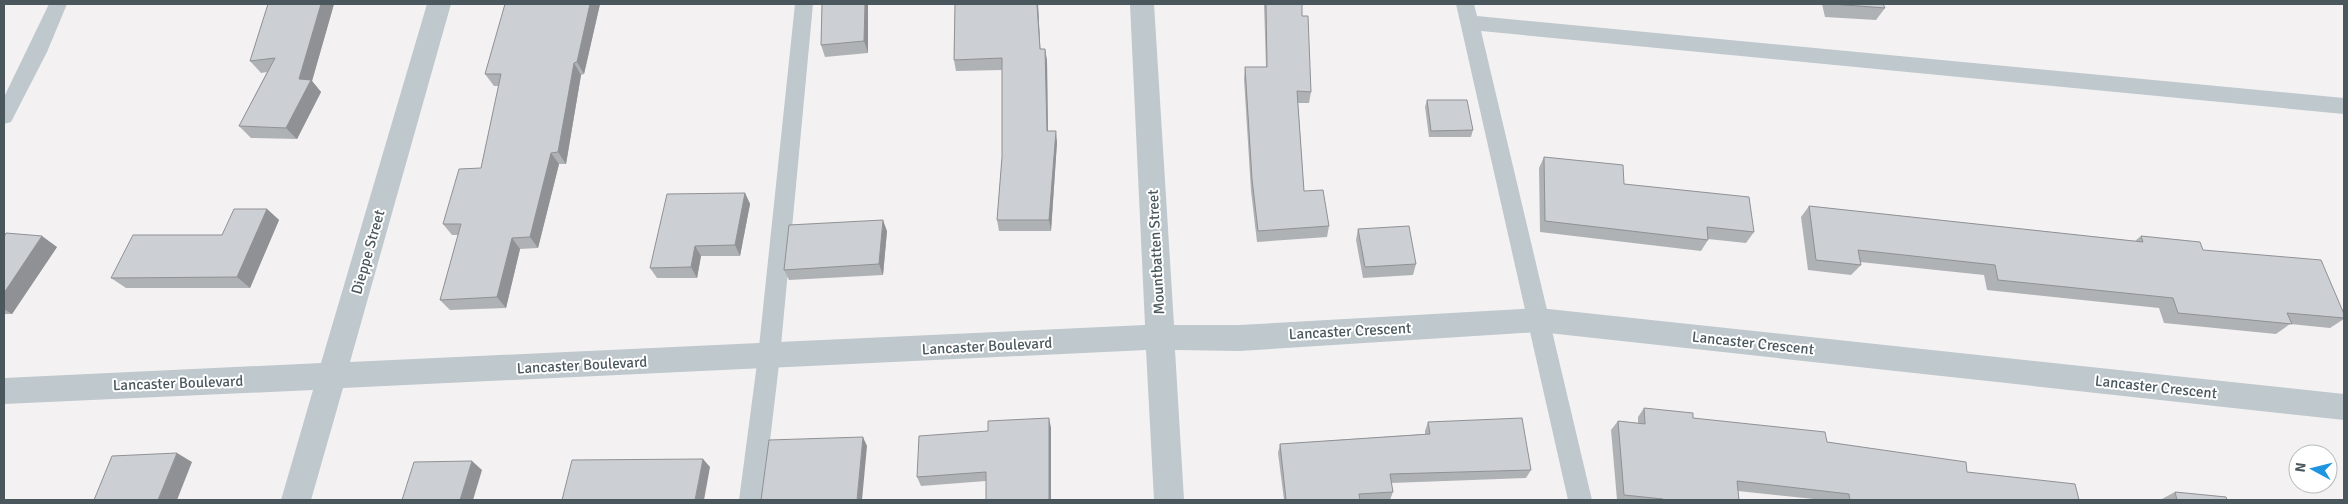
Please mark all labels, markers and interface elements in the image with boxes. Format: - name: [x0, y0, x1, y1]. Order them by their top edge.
- street label: Mountbatten Street: [1144, 189, 1168, 315]
- street label: Dieppe Street: [347, 208, 389, 296]
- street label: Lancaster Crescent: [1288, 319, 1412, 343]
- street label: Lancaster Crescent: [1691, 328, 1815, 358]
- street label: Lancaster Boulevard: [921, 334, 1053, 358]
- street label: Lancaster Boulevard: [516, 353, 648, 377]
- street label: Lancaster Boulevard: [112, 372, 244, 394]
- street label: Lancaster Crescent: [2094, 372, 2218, 402]
- north arrow: [2288, 444, 2338, 494]
- text: N: [2292, 462, 2310, 473]

